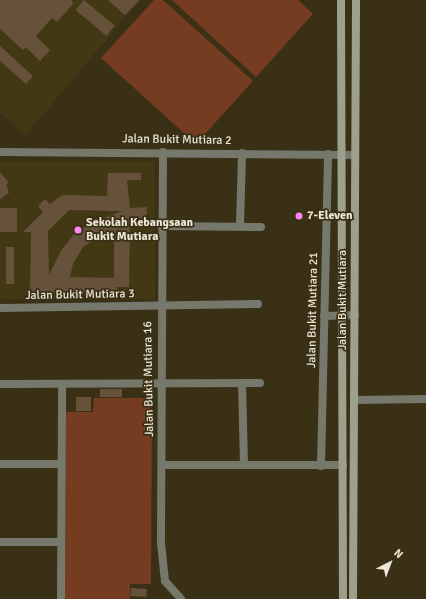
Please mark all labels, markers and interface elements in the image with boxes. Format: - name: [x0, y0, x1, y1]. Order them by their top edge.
- street label: Jalan Bukit Mutiara 2: [122, 132, 232, 148]
- place label: 7-Eleven: [307, 209, 353, 223]
- marker: 7-Eleven: [294, 211, 304, 221]
- place label: Sekolah Kebangsaan Bukit Mutiara: [86, 216, 193, 244]
- marker: Sekolah Kebangsaan Bukit Mutiara: [73, 225, 83, 235]
- street label: Jalan Bukit Mutiara: [336, 250, 350, 350]
- street label: Jalan Bukit Mutiara 21: [305, 252, 321, 368]
- street label: Jalan Bukit Mutiara 3: [25, 287, 135, 303]
- street label: Jalan Bukit Mutiara 16: [141, 321, 157, 437]
- north arrow: [370, 543, 410, 583]
- text: N: [391, 546, 406, 561]

